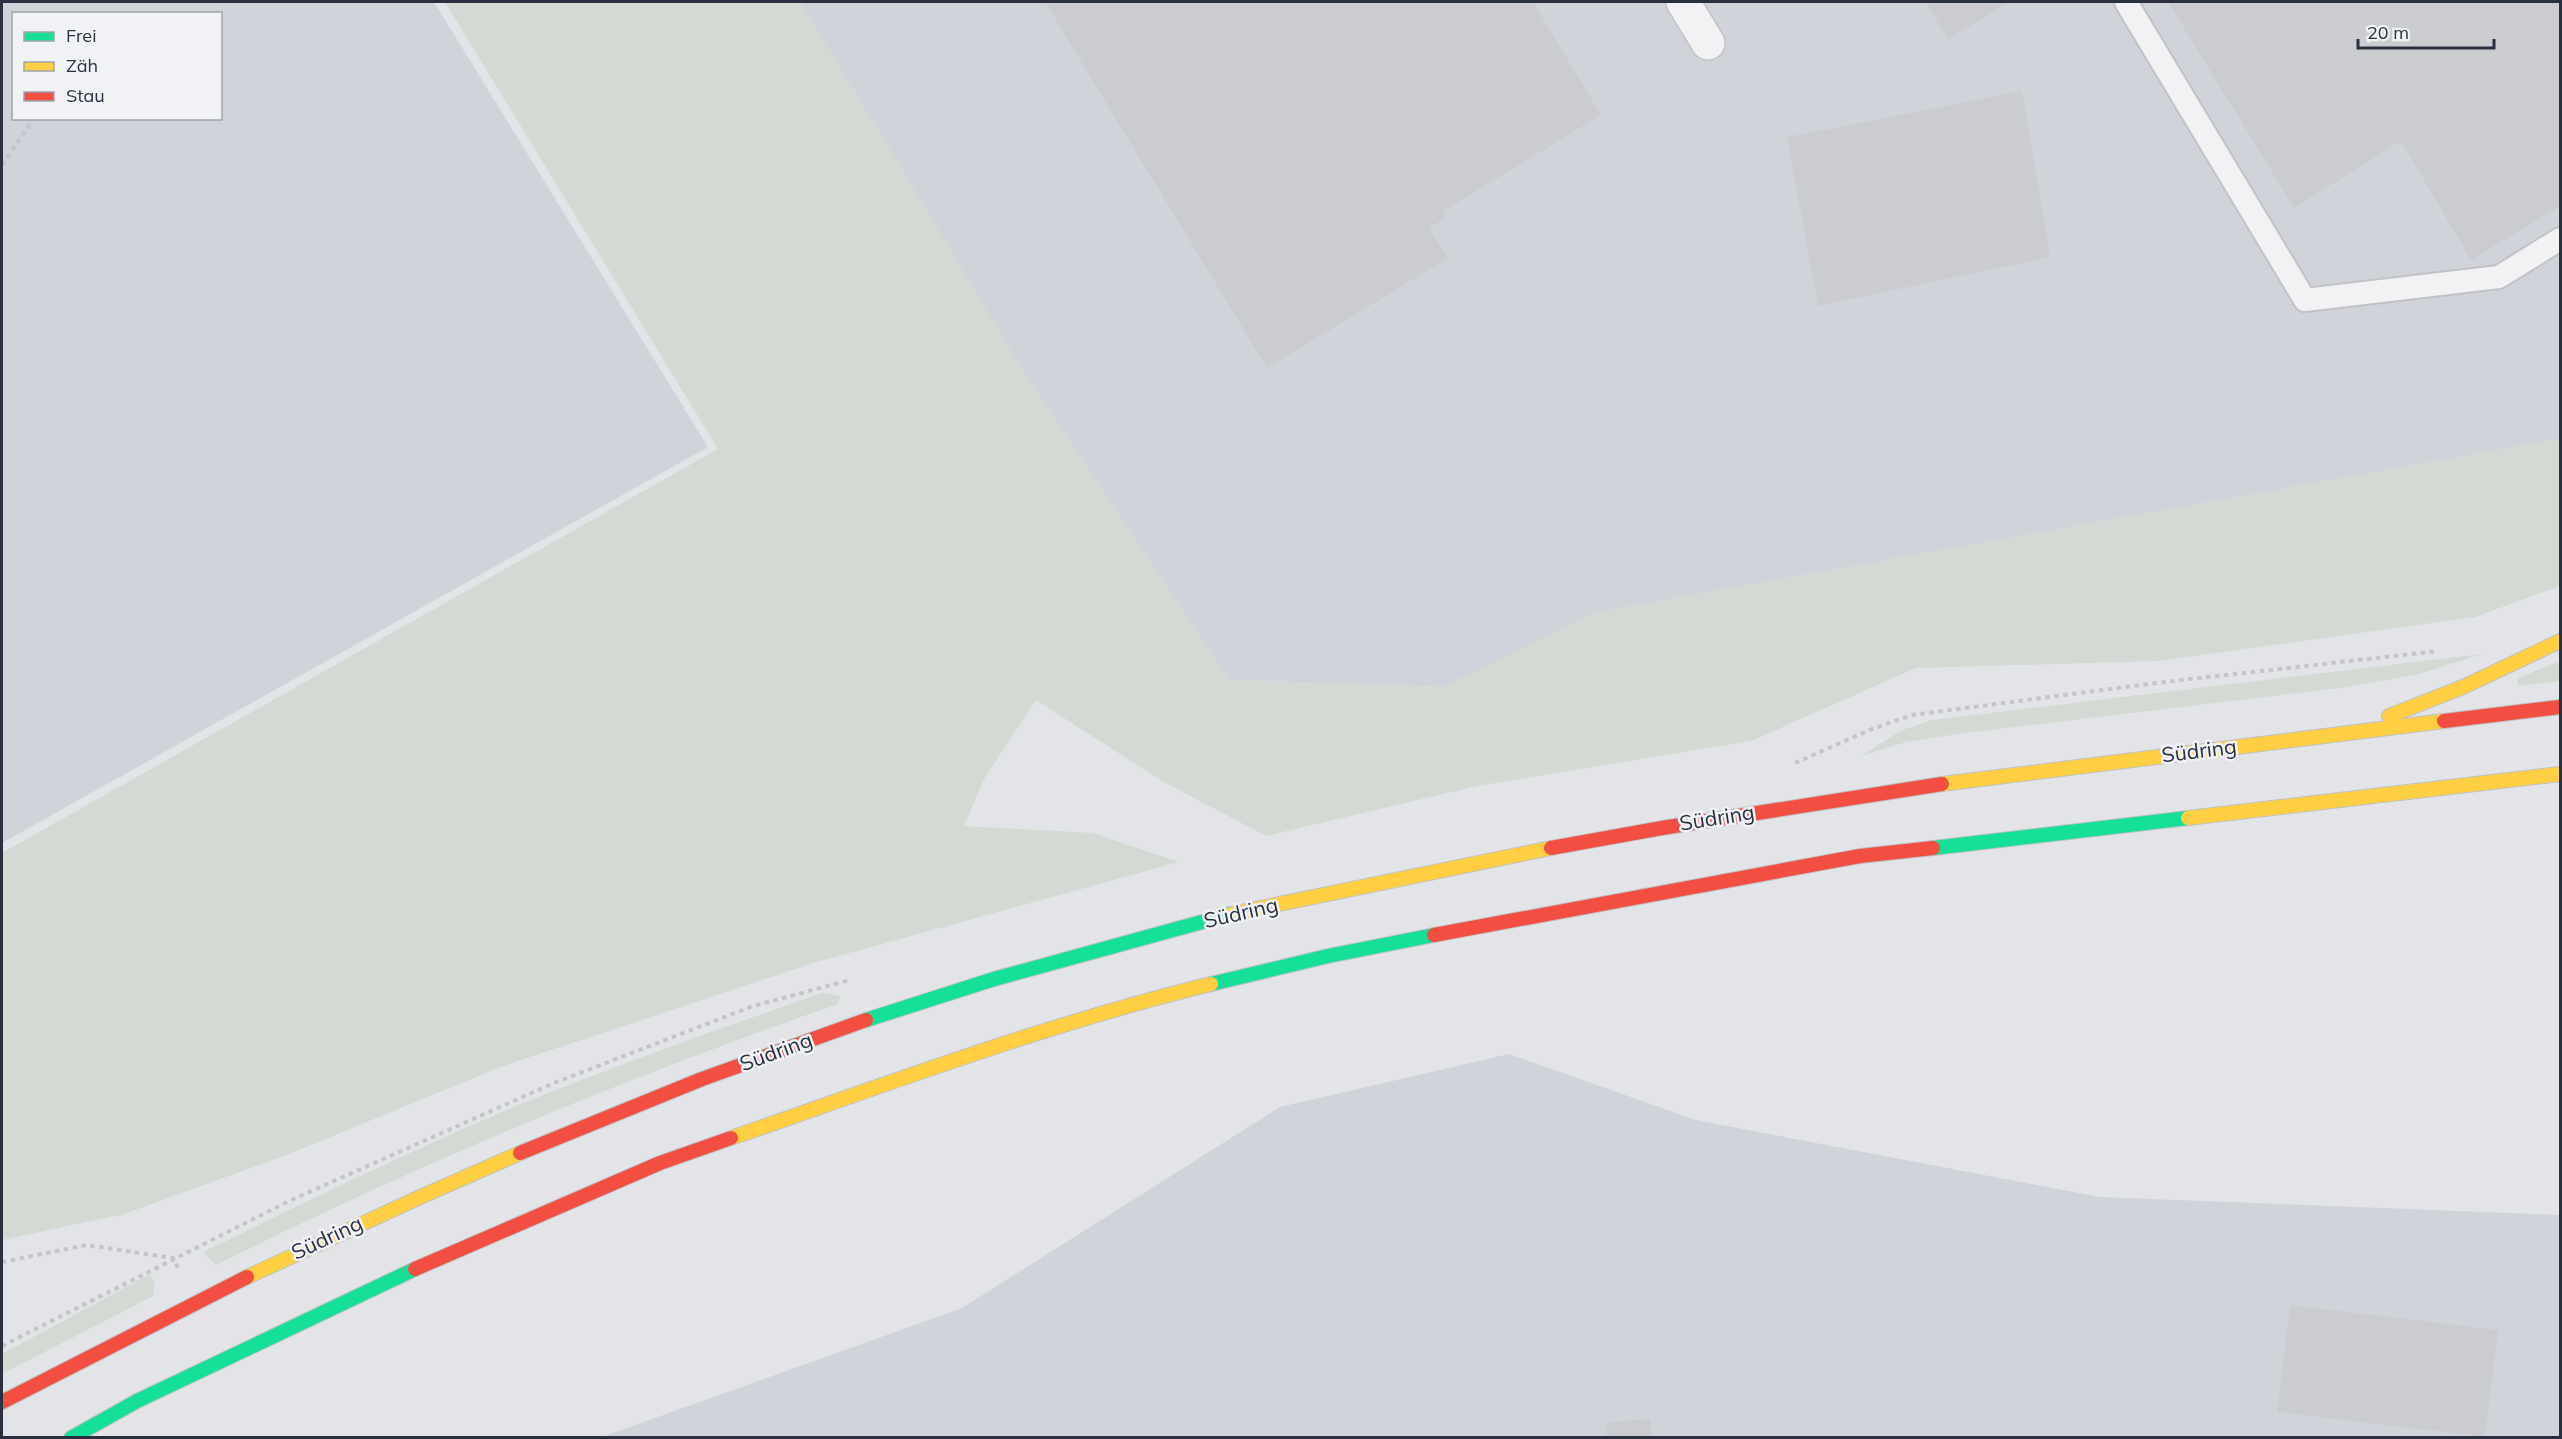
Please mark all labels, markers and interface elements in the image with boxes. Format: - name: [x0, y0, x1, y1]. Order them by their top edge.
- legend: [12, 12, 222, 120]
- scale bar: [2358, 12, 2494, 50]
- text: 20 m: [2367, 21, 2409, 44]
- text: Frei: [66, 24, 96, 47]
- text: Zäh: [66, 54, 98, 77]
- text: Stau: [66, 84, 105, 107]
- street label: Südring: [2160, 733, 2238, 768]
- street label: Südring: [1678, 798, 1756, 836]
- street label: Südring: [1201, 891, 1280, 933]
- street label: Südring: [736, 1026, 816, 1076]
- street label: Südring: [287, 1209, 366, 1265]

